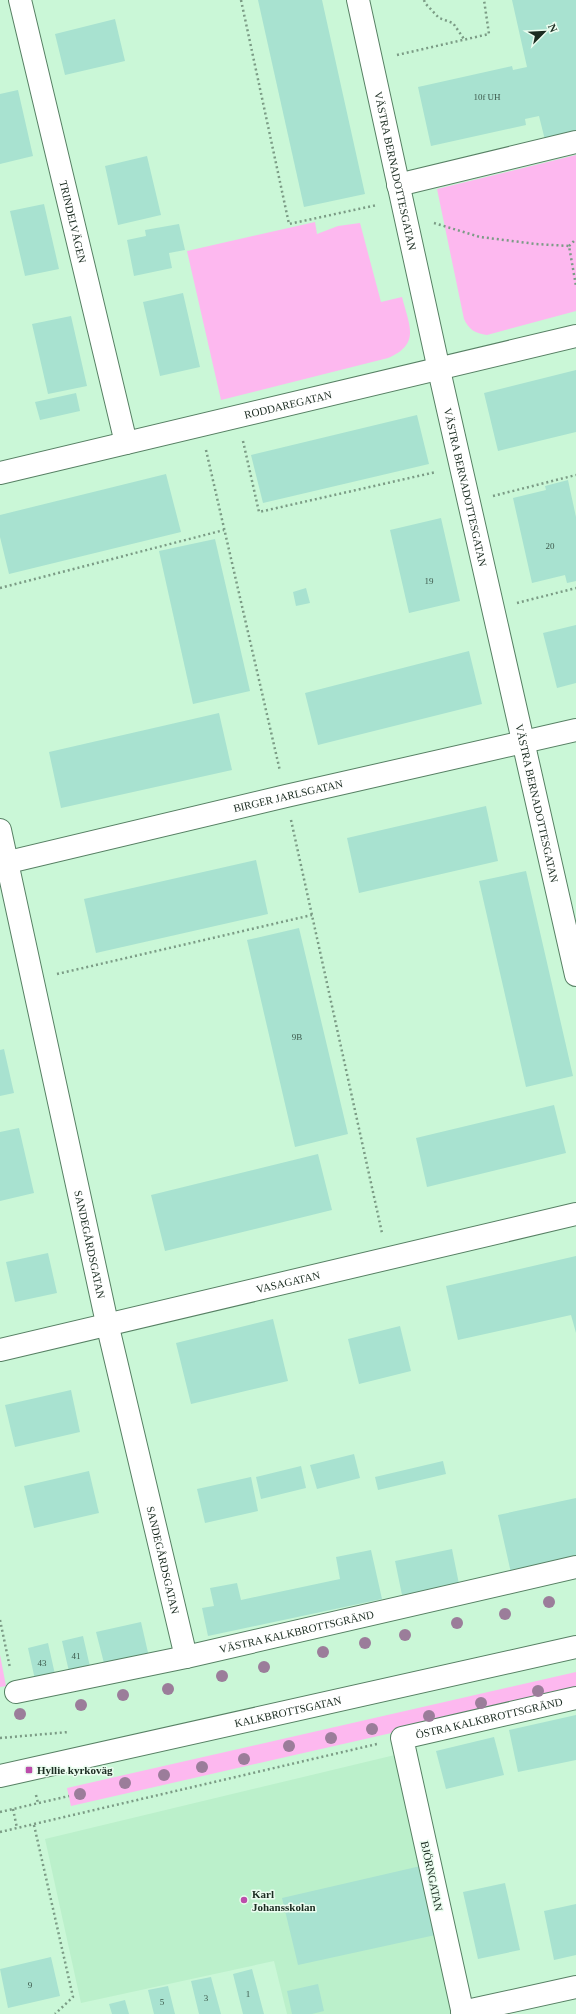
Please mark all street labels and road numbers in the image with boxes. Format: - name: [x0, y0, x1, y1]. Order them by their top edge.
- street label: VÄSTRA BERNADOTTESGATAN: [372, 90, 419, 252]
- street label: TRINDELVÄGEN: [57, 179, 89, 264]
- street label: RODDAREGATAN: [243, 388, 333, 421]
- street label: VÄSTRA BERNADOTTESGATAN: [442, 407, 489, 568]
- street label: VÄSTRA BERNADOTTESGATAN: [513, 723, 561, 884]
- street label: BIRGER JARLSGATAN: [232, 777, 344, 814]
- street label: SANDEGÅRDSGATAN: [72, 1189, 108, 1300]
- street label: VASAGATAN: [255, 1269, 321, 1295]
- street label: SANDEGÅRDSGATAN: [144, 1505, 182, 1615]
- street label: VÄSTRA KALKBROTTSGRÄND: [218, 1608, 375, 1655]
- street label: KALKBROTTSGATAN: [233, 1694, 343, 1729]
- street label: ÖSTRA KALKBROTTSGRÄND: [415, 1695, 564, 1741]
- street label: BJÖRNGATAN: [419, 1840, 445, 1912]

